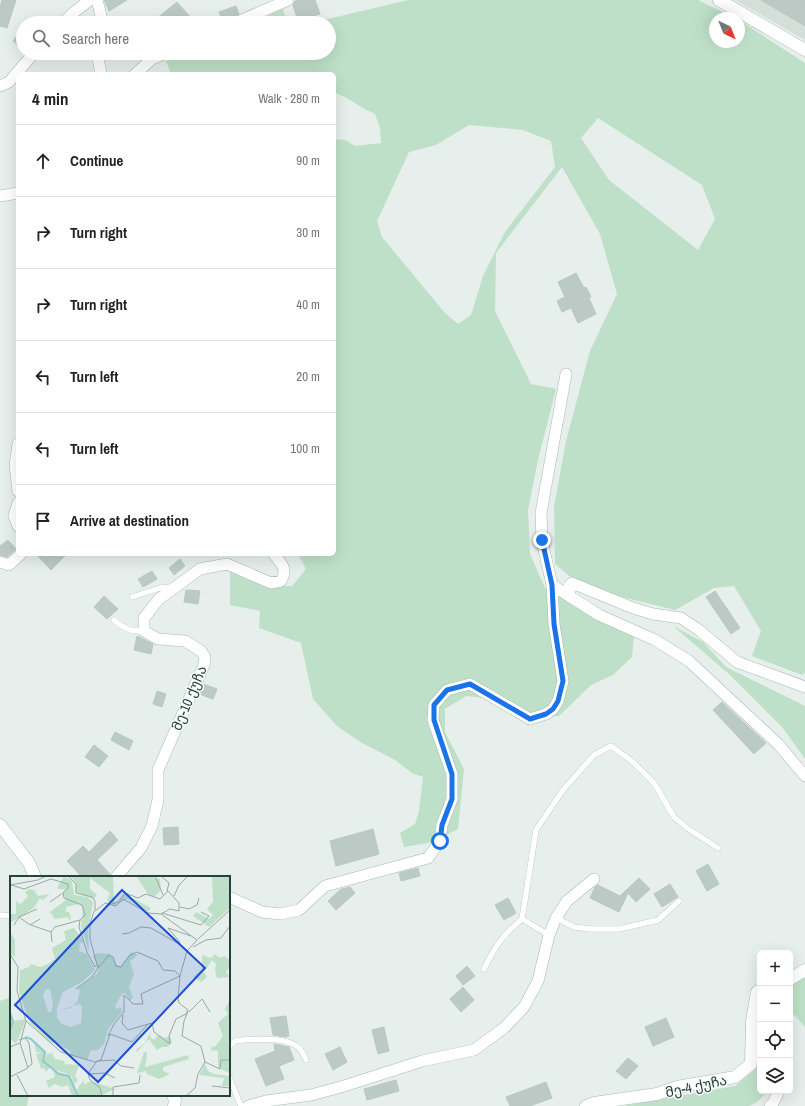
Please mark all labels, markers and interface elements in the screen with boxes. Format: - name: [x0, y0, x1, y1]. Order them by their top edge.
- north arrow: [709, 12, 745, 48]
- search box: [16, 16, 336, 60]
- icon: search: [30, 27, 52, 49]
- text: Search here: [62, 28, 129, 49]
- text: 4 min: [32, 87, 68, 110]
- text: Walk · 280 m: [258, 90, 320, 107]
- icon: ahead: [32, 150, 54, 172]
- text: Continue: [70, 150, 123, 171]
- text: 90 m: [296, 152, 320, 169]
- icon: right: [32, 222, 54, 244]
- text: Turn right: [70, 222, 127, 243]
- text: 30 m: [296, 224, 320, 241]
- icon: right: [32, 294, 54, 316]
- text: Turn right: [70, 294, 127, 315]
- text: 40 m: [296, 296, 320, 313]
- icon: left: [32, 366, 54, 388]
- text: Turn left: [70, 366, 118, 387]
- text: 20 m: [296, 368, 320, 385]
- icon: left: [32, 438, 54, 460]
- text: Turn left: [70, 438, 118, 459]
- text: 100 m: [290, 440, 320, 457]
- icon: arrive: [32, 510, 54, 532]
- text: Arrive at destination: [70, 510, 189, 531]
- route end: [533, 531, 551, 549]
- street label: მე-10 ქუჩა: [167, 663, 211, 733]
- route start: [431, 832, 449, 850]
- inset map: [10, 876, 230, 1096]
- map controls: [757, 950, 793, 1094]
- button: +: [757, 950, 793, 986]
- button: −: [757, 986, 793, 1022]
- button: locate: [757, 1022, 793, 1058]
- button: layers: [757, 1058, 793, 1094]
- street label: მე-4 ქუჩა: [664, 1071, 728, 1101]

